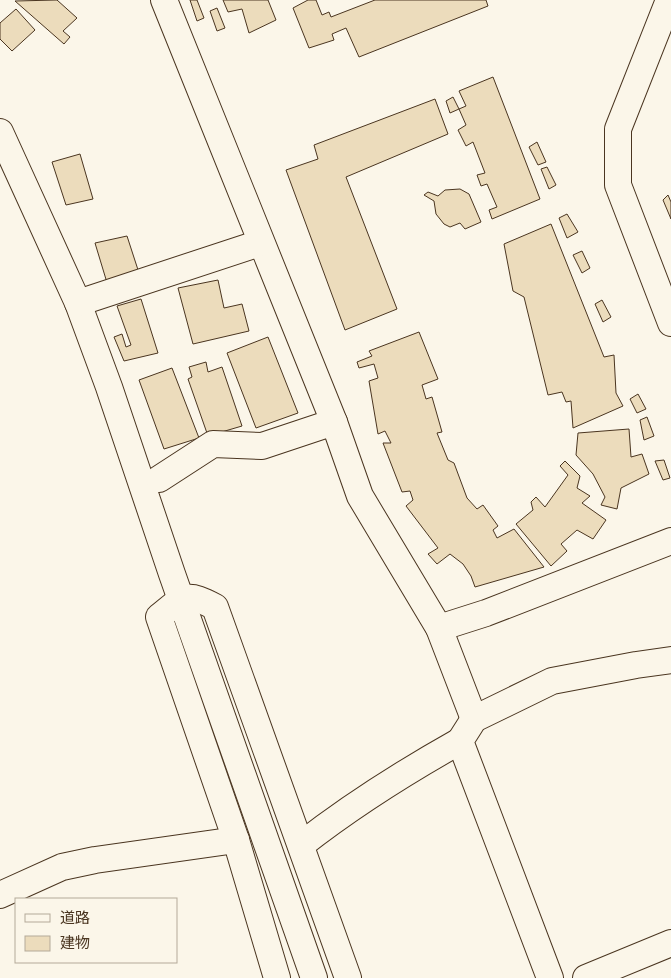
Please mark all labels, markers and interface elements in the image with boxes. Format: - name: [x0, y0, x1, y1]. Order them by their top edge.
- legend: [15, 898, 178, 963]
- text: 道路: [60, 908, 90, 929]
- text: 建物: [60, 933, 90, 954]

